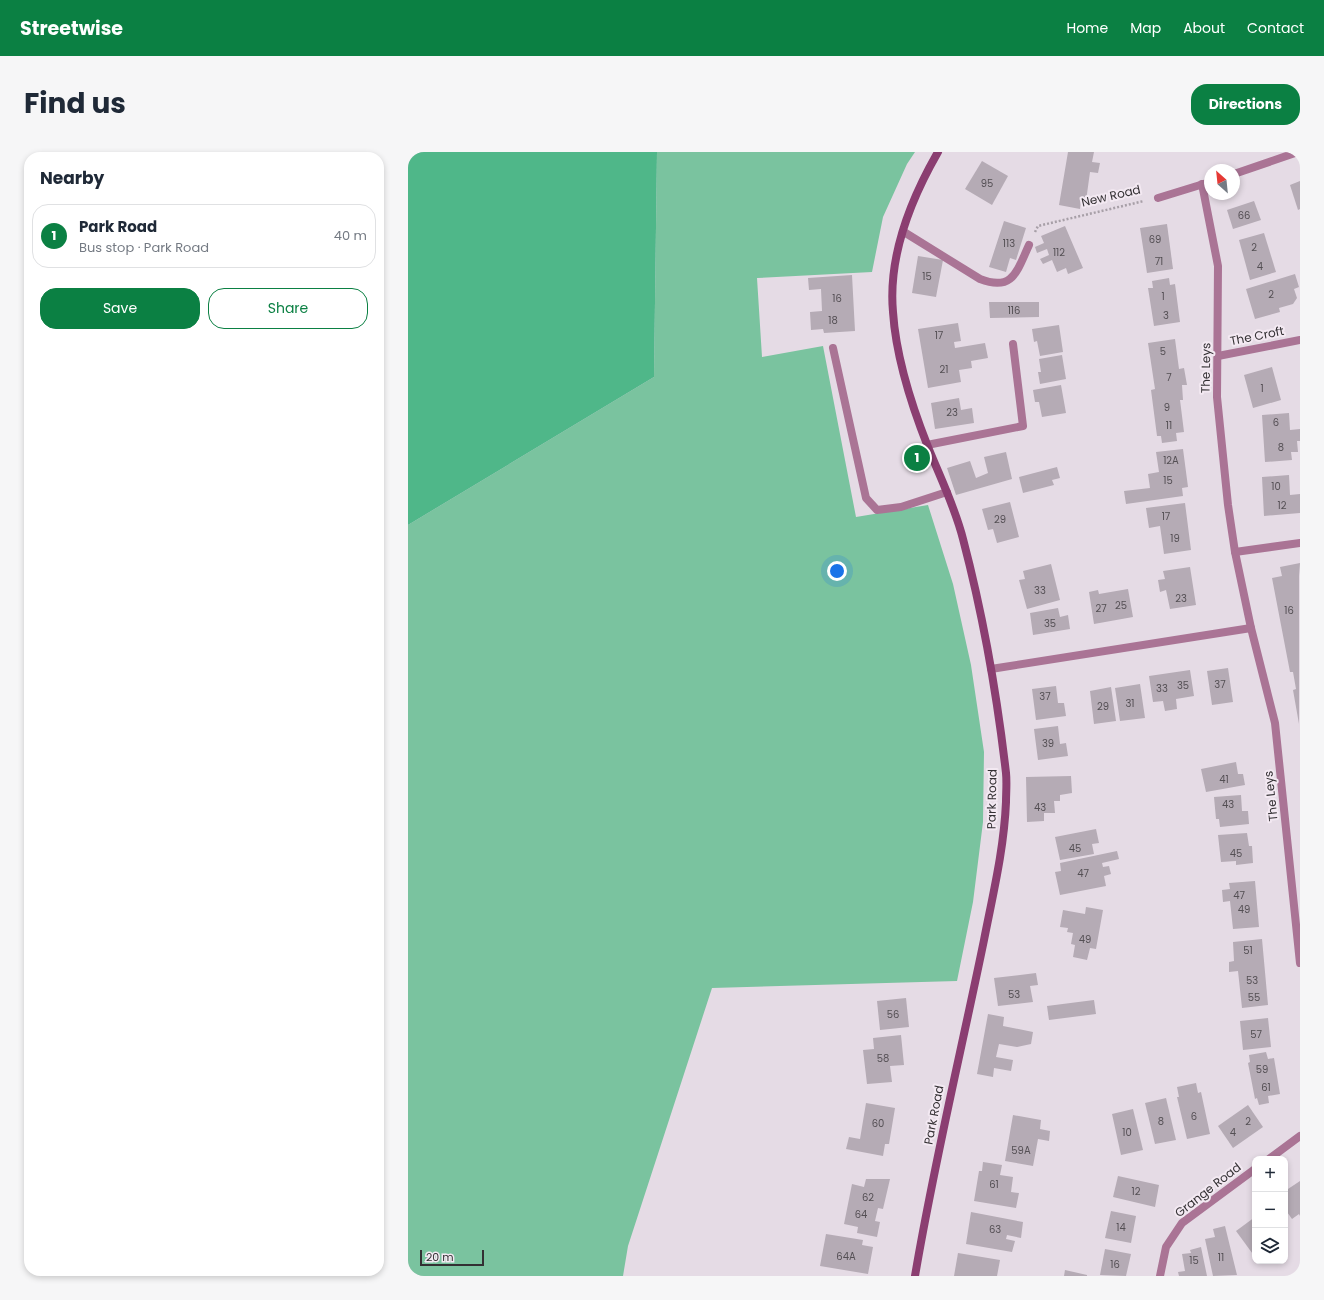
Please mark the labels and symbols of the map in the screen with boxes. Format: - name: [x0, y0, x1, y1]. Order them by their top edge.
- north arrow: [1204, 164, 1240, 200]
- house number: 95: [981, 176, 993, 191]
- street label: New Road: [1080, 180, 1142, 211]
- house number: 66: [1238, 208, 1250, 223]
- house number: 69: [1149, 232, 1161, 247]
- house number: 113: [1003, 236, 1015, 251]
- house number: 2: [1251, 240, 1257, 255]
- house number: 112: [1053, 245, 1065, 260]
- house number: 71: [1155, 254, 1163, 269]
- house number: 4: [1257, 259, 1263, 274]
- house number: 15: [922, 269, 932, 284]
- house number: 2: [1268, 287, 1274, 302]
- house number: 1: [1161, 289, 1165, 304]
- house number: 16: [832, 291, 842, 306]
- house number: 116: [1008, 303, 1020, 318]
- house number: 3: [1163, 308, 1169, 323]
- house number: 18: [828, 313, 838, 328]
- street label: The Croft: [1229, 322, 1285, 349]
- house number: 17: [935, 328, 944, 343]
- street label: The Leys: [1197, 343, 1214, 393]
- house number: 5: [1160, 344, 1166, 359]
- house number: 21: [940, 362, 948, 377]
- house number: 7: [1166, 370, 1172, 385]
- house number: 1: [1260, 381, 1264, 396]
- house number: 9: [1164, 400, 1170, 415]
- house number: 23: [946, 405, 958, 420]
- house number: 6: [1273, 415, 1279, 430]
- house number: 11: [1166, 418, 1172, 433]
- house number: 8: [1278, 440, 1284, 455]
- pin: 1: [904, 443, 930, 473]
- house number: 12A: [1163, 453, 1179, 468]
- house number: 15: [1163, 473, 1173, 488]
- house number: 10: [1271, 479, 1281, 494]
- house number: 12: [1278, 498, 1287, 513]
- house number: 17: [1162, 509, 1171, 524]
- house number: 29: [994, 512, 1006, 527]
- house number: 19: [1170, 531, 1180, 546]
- your location: [827, 561, 847, 581]
- house number: 33: [1034, 583, 1046, 598]
- house number: 23: [1175, 591, 1187, 606]
- house number: 25: [1115, 598, 1127, 613]
- house number: 27: [1095, 601, 1107, 616]
- house number: 16: [1284, 603, 1294, 618]
- house number: 35: [1044, 616, 1056, 631]
- house number: 37: [1214, 677, 1226, 692]
- house number: 35: [1177, 678, 1189, 693]
- house number: 33: [1156, 681, 1168, 696]
- house number: 37: [1039, 689, 1051, 704]
- house number: 31: [1125, 696, 1135, 711]
- house number: 29: [1097, 699, 1109, 714]
- house number: 39: [1042, 736, 1054, 751]
- street label: Park Road: [982, 769, 1001, 829]
- street label: The Leys: [1259, 770, 1282, 822]
- house number: 41: [1219, 772, 1229, 787]
- house number: 43: [1222, 797, 1234, 812]
- house number: 43: [1034, 800, 1046, 815]
- house number: 45: [1069, 841, 1081, 856]
- house number: 45: [1230, 846, 1242, 861]
- house number: 47: [1077, 866, 1089, 881]
- house number: 47: [1233, 888, 1245, 903]
- house number: 49: [1238, 902, 1250, 917]
- house number: 49: [1079, 932, 1091, 947]
- house number: 51: [1243, 943, 1253, 958]
- house number: 53: [1246, 973, 1258, 988]
- house number: 53: [1008, 987, 1020, 1002]
- house number: 55: [1248, 990, 1260, 1005]
- house number: 56: [887, 1007, 899, 1022]
- house number: 57: [1250, 1027, 1262, 1042]
- house number: 58: [877, 1051, 889, 1066]
- house number: 59: [1256, 1062, 1268, 1077]
- house number: 61: [1261, 1080, 1271, 1095]
- street label: Park Road: [919, 1084, 948, 1146]
- house number: 6: [1191, 1109, 1197, 1124]
- house number: 8: [1158, 1114, 1164, 1129]
- house number: 2: [1245, 1114, 1251, 1129]
- house number: 60: [872, 1116, 884, 1131]
- house number: 10: [1122, 1125, 1132, 1140]
- house number: 4: [1230, 1125, 1236, 1140]
- house number: 59A: [1011, 1143, 1031, 1158]
- street label: Grange Road: [1171, 1158, 1244, 1221]
- house number: 61: [989, 1177, 999, 1192]
- house number: 12: [1132, 1184, 1141, 1199]
- house number: 62: [862, 1190, 874, 1205]
- house number: 64: [855, 1207, 867, 1222]
- house number: 14: [1116, 1220, 1126, 1235]
- house number: 63: [989, 1222, 1001, 1237]
- scale bar: [420, 1248, 484, 1267]
- house number: 64A: [836, 1249, 856, 1264]
- house number: 11: [1218, 1250, 1224, 1265]
- house number: 15: [1189, 1253, 1199, 1268]
- house number: 16: [1110, 1257, 1120, 1272]

